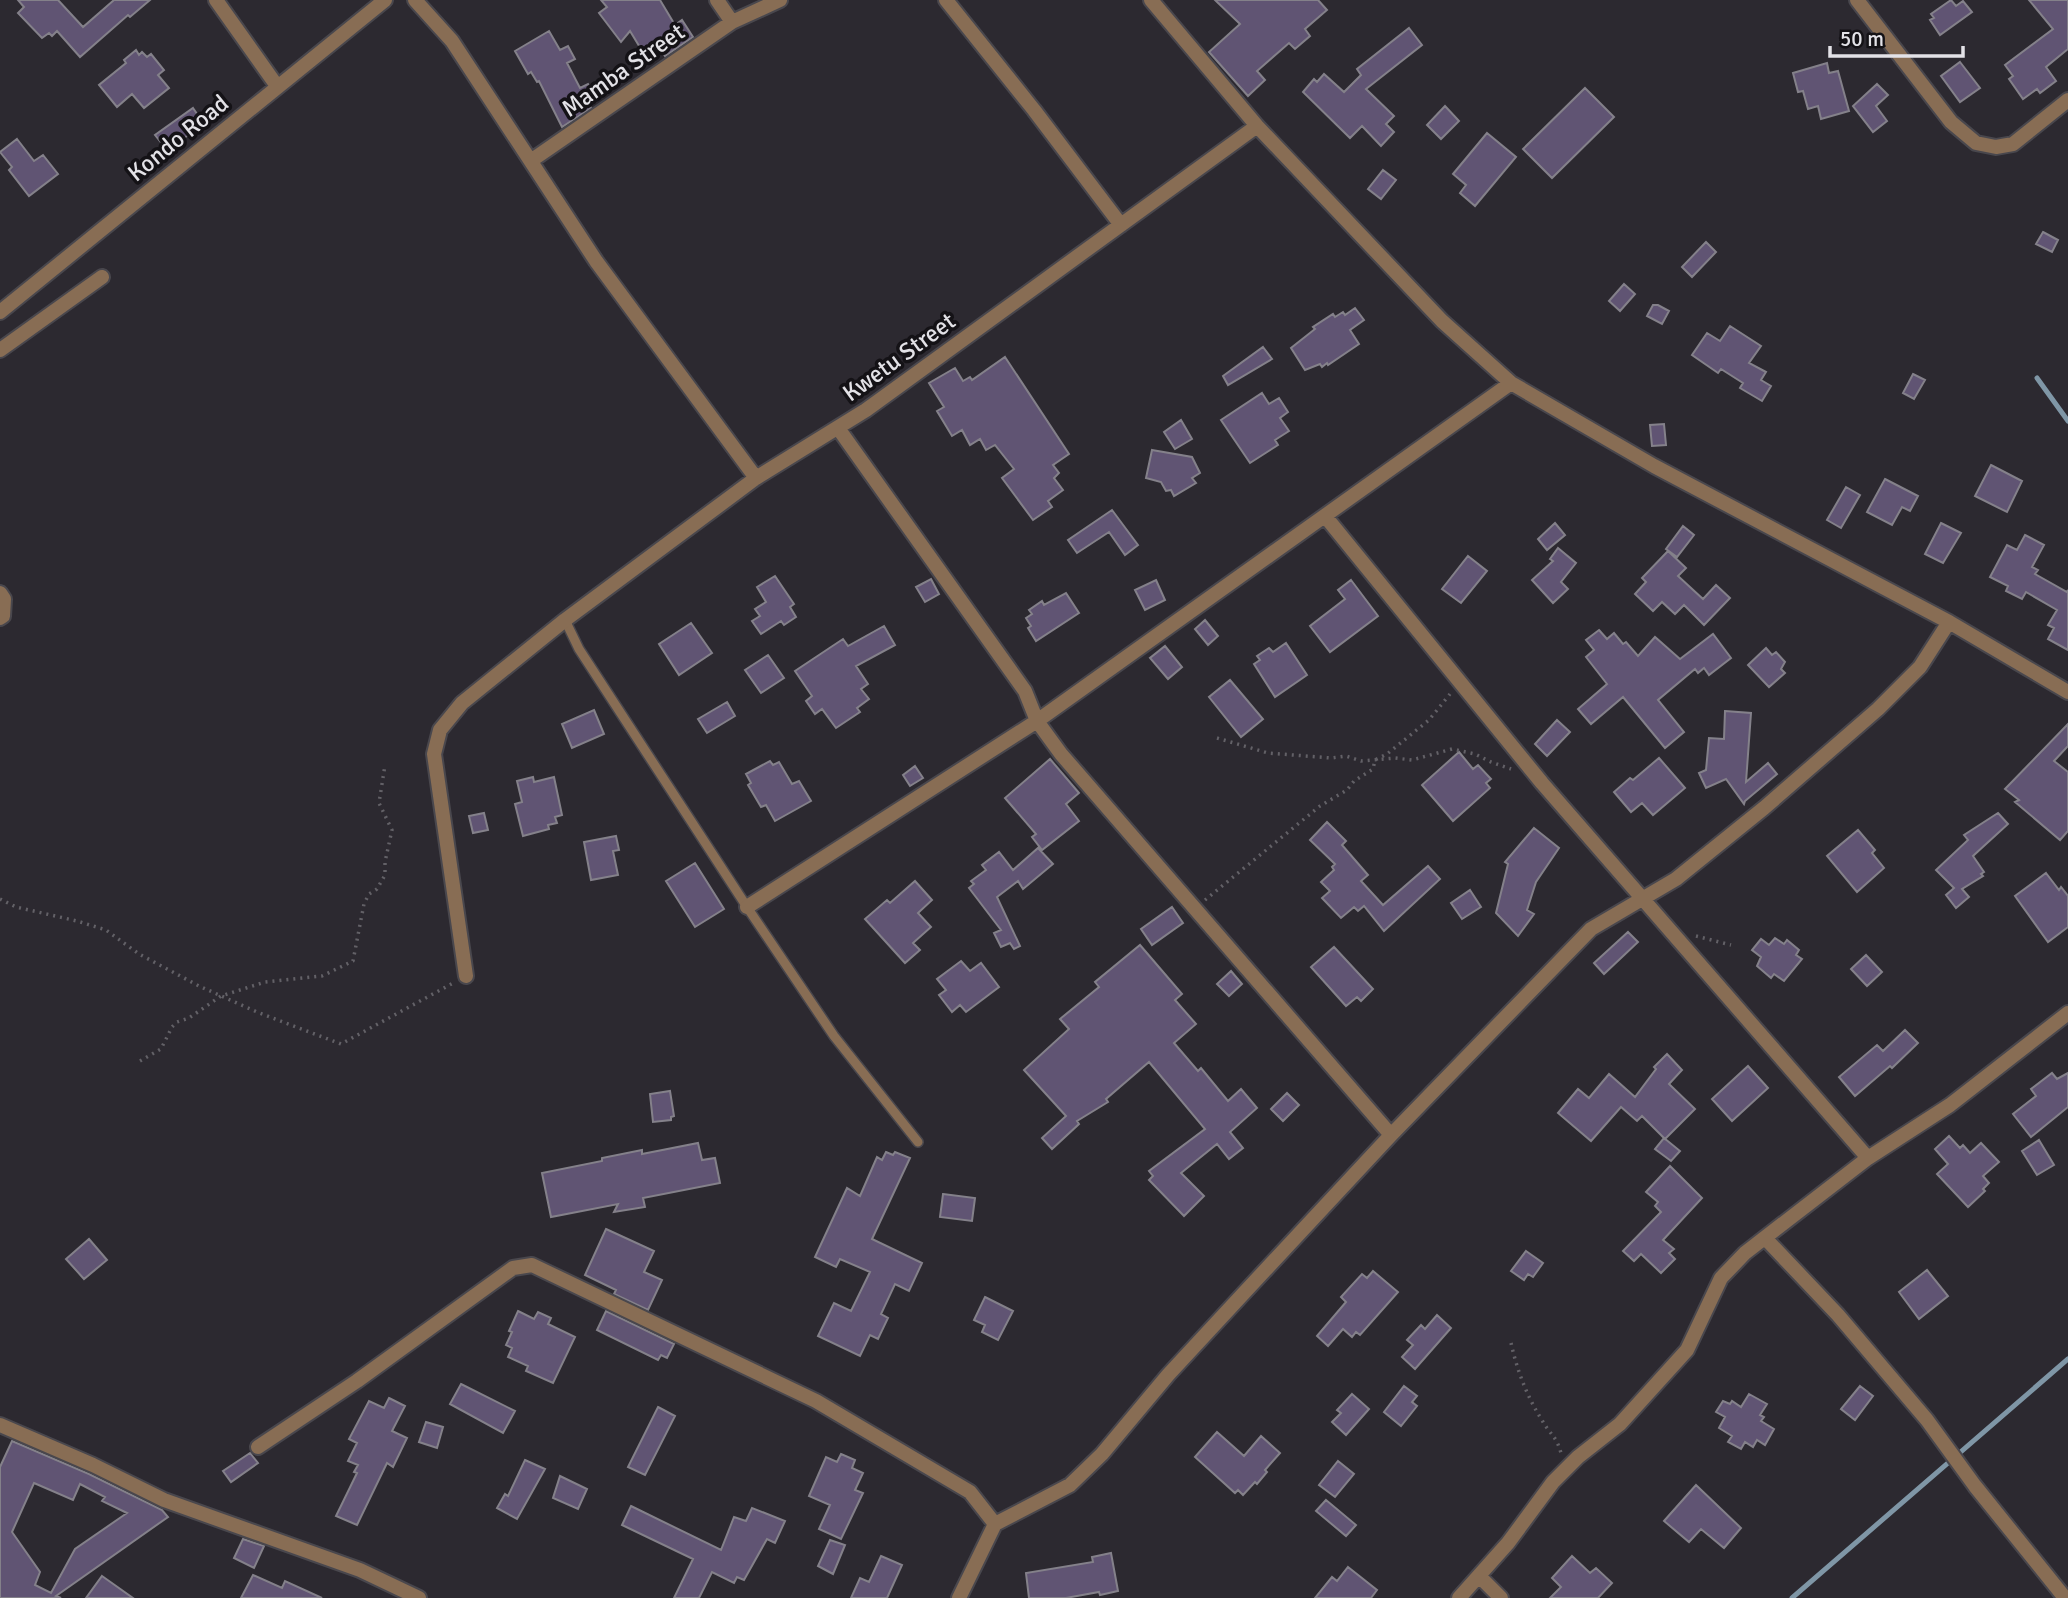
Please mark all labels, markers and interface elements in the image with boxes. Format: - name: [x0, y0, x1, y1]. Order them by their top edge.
- scale bar: [1830, 14, 1963, 58]
- street label: Mamba Street: [556, 17, 690, 123]
- text: 50 m: [1840, 26, 1884, 52]
- street label: Kondo Road: [121, 88, 235, 188]
- street label: Kwetu Street: [837, 306, 961, 408]

